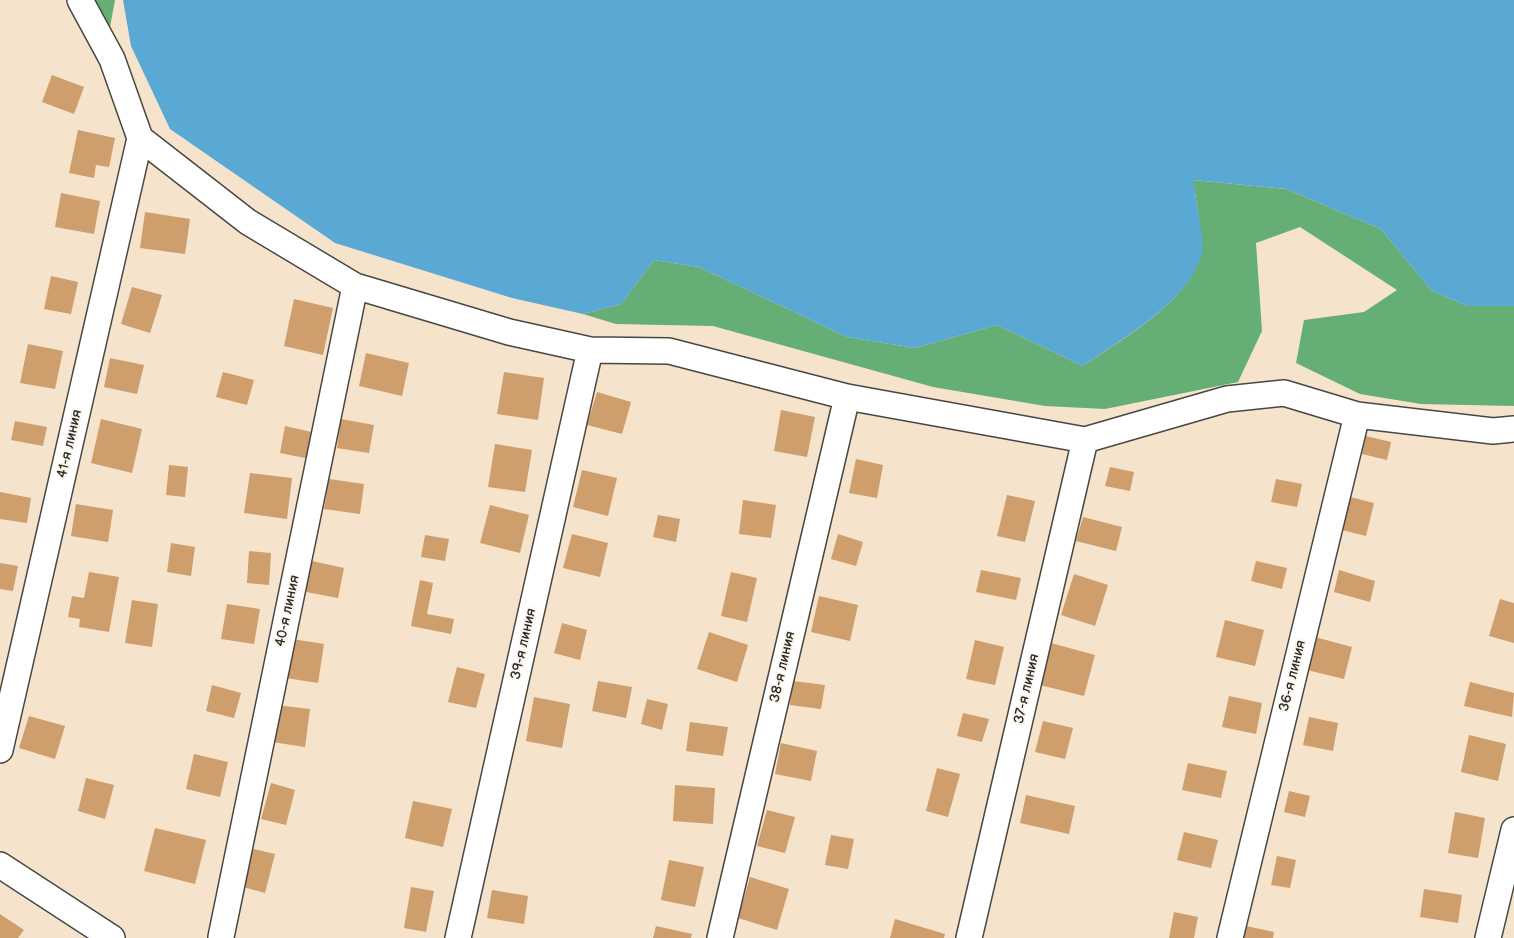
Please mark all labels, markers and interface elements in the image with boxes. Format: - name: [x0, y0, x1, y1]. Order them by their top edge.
- street label: 41-я линия: [54, 408, 86, 480]
- street label: 40-я линия: [272, 574, 304, 648]
- street label: 39-я линия: [508, 607, 540, 681]
- street label: 38-я линия: [767, 630, 799, 704]
- street label: 36-я линия: [1276, 638, 1310, 714]
- street label: 37-я линия: [1011, 652, 1043, 726]

